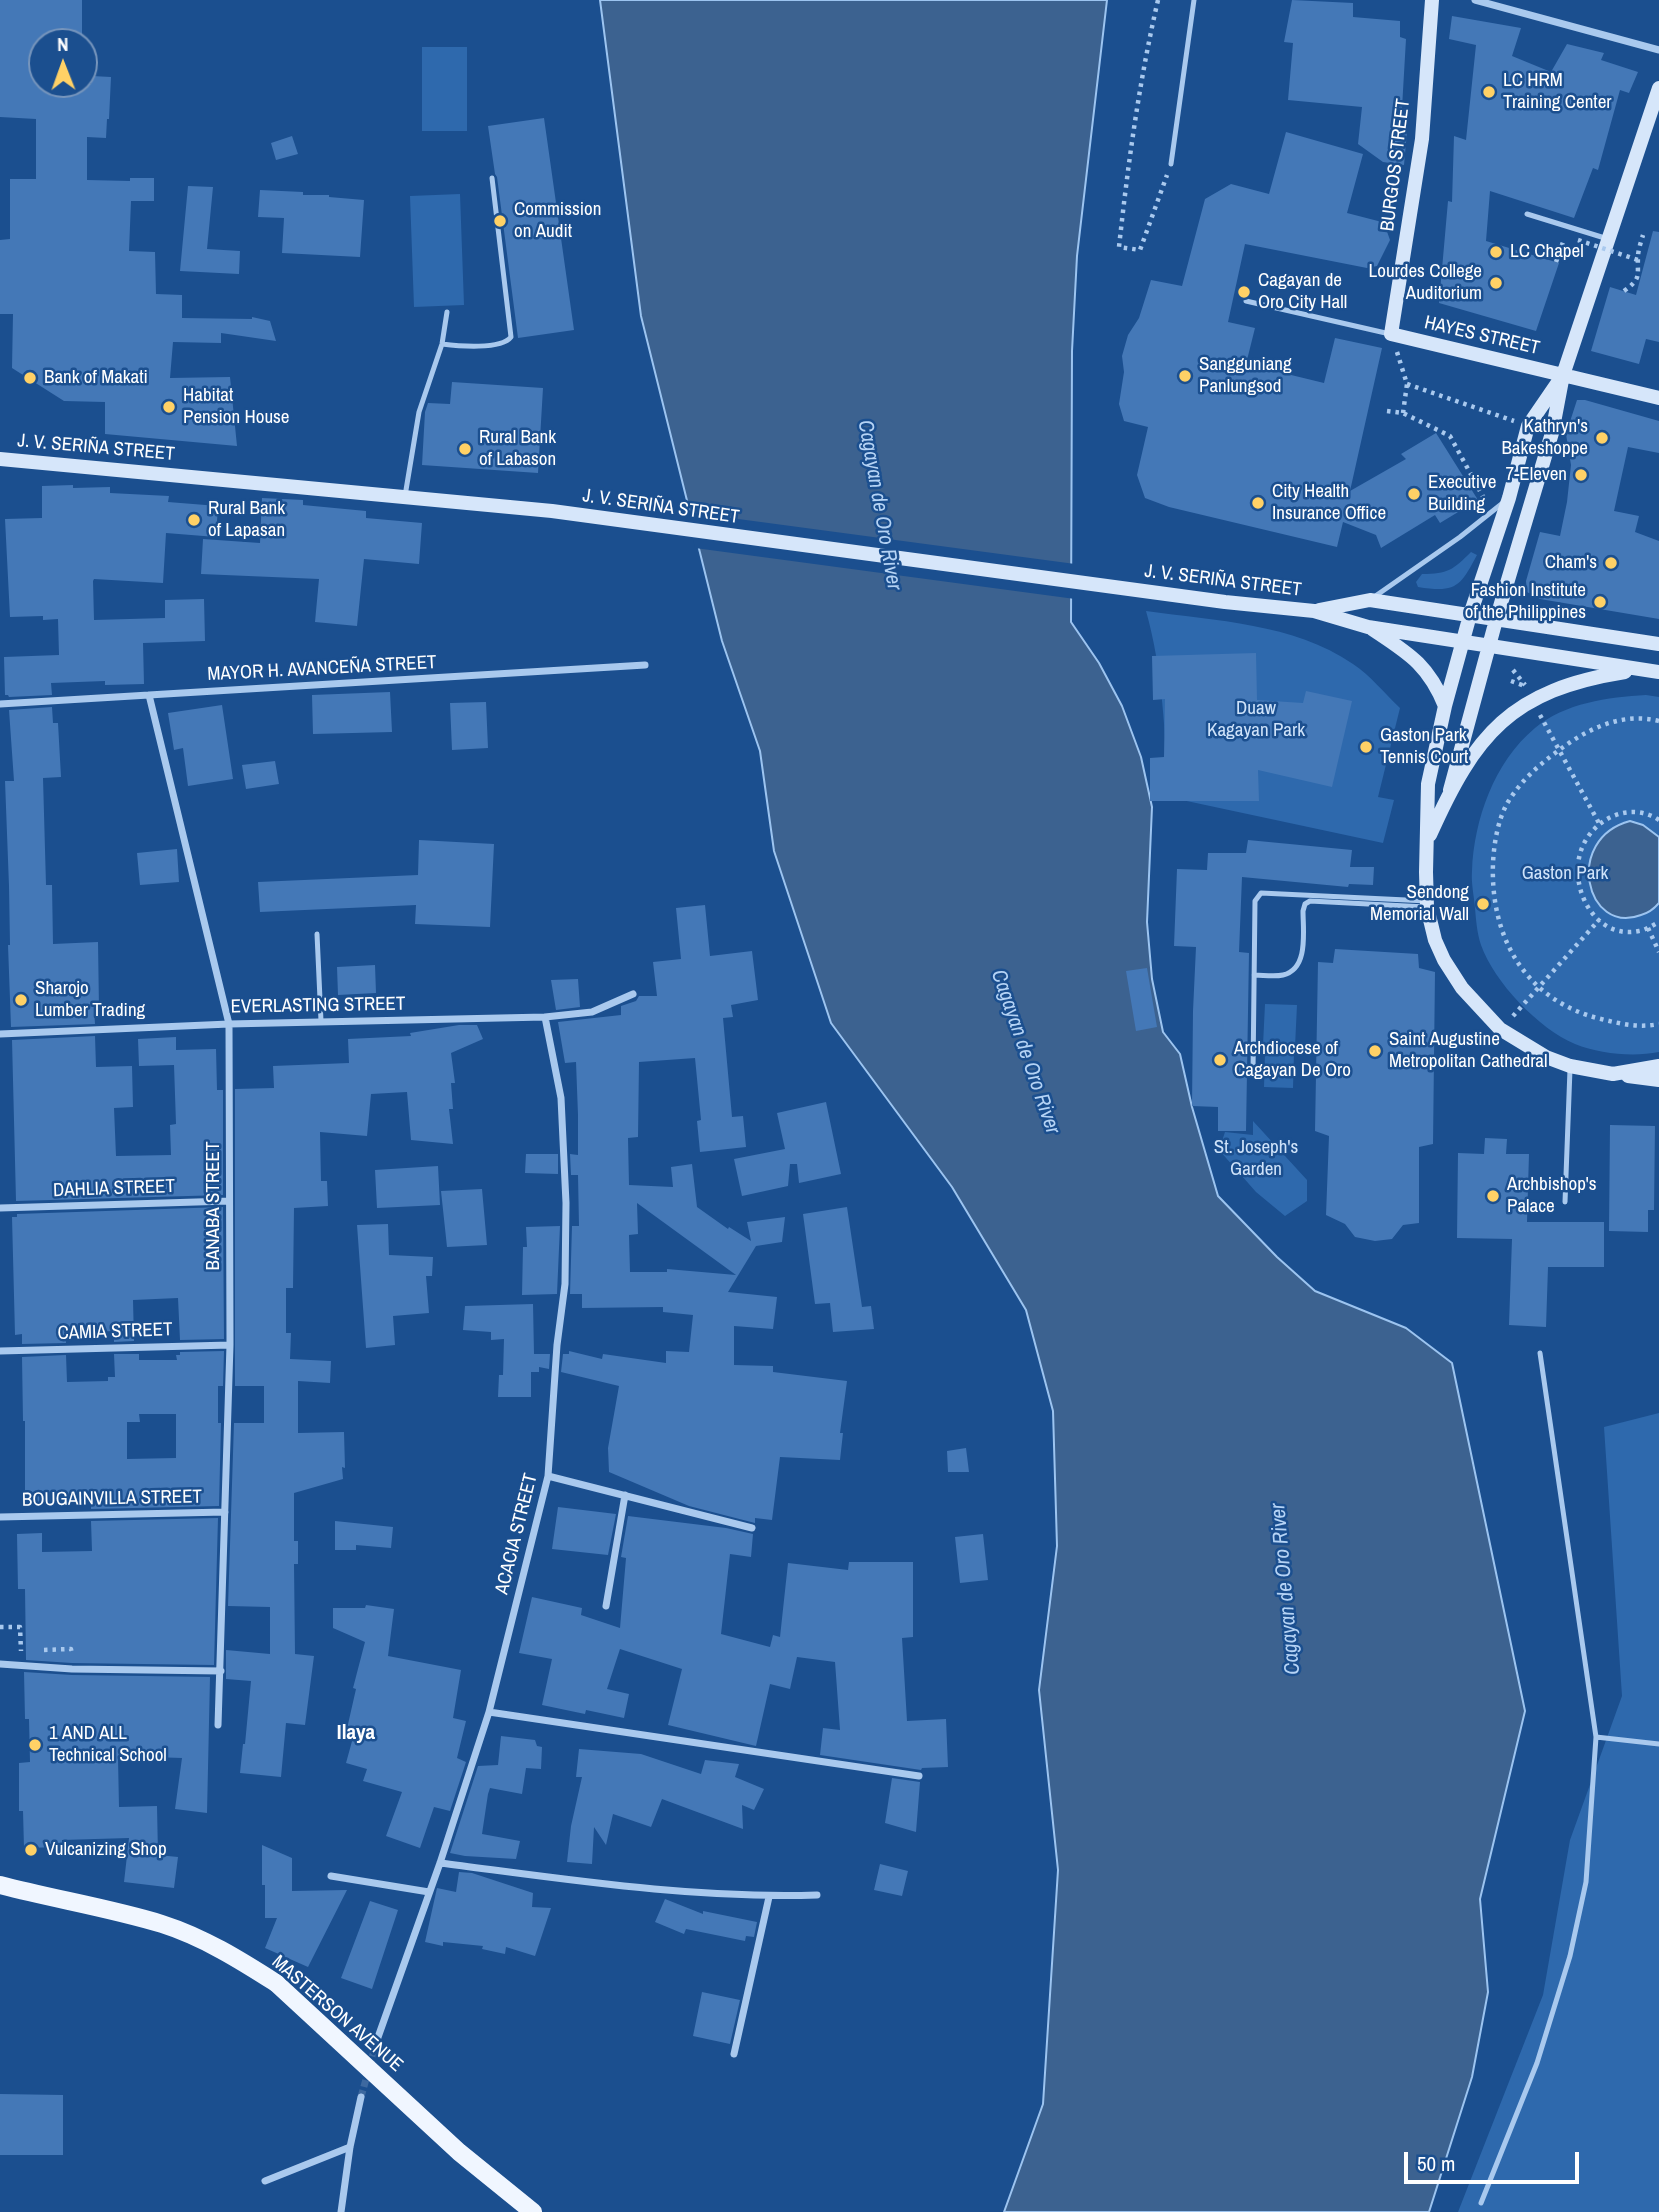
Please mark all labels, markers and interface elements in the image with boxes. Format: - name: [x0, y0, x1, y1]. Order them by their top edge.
- north arrow: [28, 28, 98, 98]
- text: N: [57, 31, 69, 57]
- place label: LC HRM Training Center: [1503, 70, 1612, 114]
- marker: LC HRM Training Center: [1481, 84, 1497, 100]
- street label: BURGOS STREET: [1377, 97, 1415, 233]
- place label: Commission on Audit: [514, 199, 601, 243]
- marker: Commission on Audit: [492, 213, 508, 229]
- place label: LC Chapel: [1510, 241, 1584, 263]
- marker: LC Chapel: [1488, 244, 1504, 260]
- place label: Lourdes College Auditorium: [1369, 261, 1482, 305]
- place label: Cagayan de Oro City Hall: [1258, 270, 1347, 314]
- marker: Lourdes College Auditorium: [1488, 275, 1504, 291]
- marker: Cagayan de Oro City Hall: [1236, 284, 1252, 300]
- street label: HAYES STREET: [1422, 312, 1542, 360]
- place label: Sangguniang Panlungsod: [1199, 354, 1292, 398]
- place label: Bank of Makati: [44, 367, 148, 389]
- marker: Sangguniang Panlungsod: [1177, 368, 1193, 384]
- marker: Bank of Makati: [22, 370, 38, 386]
- place label: Habitat Pension House: [183, 385, 290, 429]
- marker: Habitat Pension House: [161, 399, 177, 415]
- place label: Kathryn's Bakeshoppe: [1501, 416, 1588, 460]
- water label: Cagayan de Oro River: [852, 418, 906, 592]
- place label: Rural Bank of Labason: [479, 427, 556, 471]
- street label: J. V. SERIÑA STREET: [16, 430, 176, 466]
- marker: Kathryn's Bakeshoppe: [1594, 430, 1610, 446]
- marker: Rural Bank of Labason: [457, 441, 473, 457]
- place label: 7-Eleven: [1506, 464, 1567, 486]
- marker: 7-Eleven: [1573, 467, 1589, 483]
- place label: Executive Building: [1428, 472, 1496, 516]
- place label: City Health Insurance Office: [1272, 481, 1386, 525]
- street label: J. V. SERIÑA STREET: [581, 485, 741, 529]
- marker: Executive Building: [1406, 486, 1422, 502]
- marker: City Health Insurance Office: [1250, 495, 1266, 511]
- place label: Rural Bank of Lapasan: [208, 498, 285, 542]
- marker: Rural Bank of Lapasan: [186, 512, 202, 528]
- place label: Cham's: [1545, 552, 1597, 574]
- marker: Cham's: [1603, 555, 1619, 571]
- street label: J. V. SERIÑA STREET: [1143, 560, 1303, 602]
- place label: Fashion Institute of the Philippines: [1465, 580, 1586, 624]
- marker: Fashion Institute of the Philippines: [1592, 594, 1608, 610]
- street label: MAYOR H. AVANCEÑA STREET: [207, 652, 437, 686]
- park label: Duaw Kagayan Park: [1207, 698, 1305, 742]
- place label: Gaston Park Tennis Court: [1380, 725, 1468, 769]
- marker: Gaston Park Tennis Court: [1358, 739, 1374, 755]
- park label: Gaston Park: [1522, 863, 1608, 885]
- place label: Sendong Memorial Wall: [1370, 882, 1469, 926]
- marker: Sendong Memorial Wall: [1475, 896, 1491, 912]
- water label: Cagayan de Oro River: [985, 966, 1065, 1138]
- place label: Sharojo Lumber Trading: [35, 978, 145, 1022]
- marker: Sharojo Lumber Trading: [13, 992, 29, 1008]
- street label: EVERLASTING STREET: [230, 993, 406, 1019]
- place label: Saint Augustine Metropolitan Cathedral: [1389, 1029, 1547, 1073]
- place label: Archdiocese of Cagayan De Oro: [1234, 1038, 1351, 1082]
- marker: Saint Augustine Metropolitan Cathedral: [1367, 1043, 1383, 1059]
- marker: Archdiocese of Cagayan De Oro: [1212, 1052, 1228, 1068]
- park label: St. Joseph's Garden: [1214, 1137, 1298, 1181]
- street label: BANABA STREET: [203, 1141, 225, 1271]
- place label: Archbishop's Palace: [1507, 1174, 1597, 1218]
- street label: DAHLIA STREET: [53, 1175, 175, 1203]
- marker: Archbishop's Palace: [1485, 1188, 1501, 1204]
- street label: CAMIA STREET: [57, 1319, 173, 1345]
- street label: ACACIA STREET: [491, 1471, 543, 1597]
- street label: BOUGAINVILLA STREET: [22, 1486, 202, 1512]
- water label: Cagayan de Oro River: [1266, 1502, 1306, 1676]
- district label: Ilaya: [337, 1720, 375, 1746]
- place label: 1 AND ALL Technical School: [49, 1723, 167, 1767]
- marker: 1 AND ALL Technical School: [27, 1737, 43, 1753]
- place label: Vulcanizing Shop: [45, 1839, 167, 1861]
- marker: Vulcanizing Shop: [23, 1842, 39, 1858]
- street label: MASTERSON AVENUE: [267, 1951, 407, 2077]
- scale bar: [1407, 2138, 1582, 2182]
- text: 50 m: [1417, 2149, 1455, 2178]

